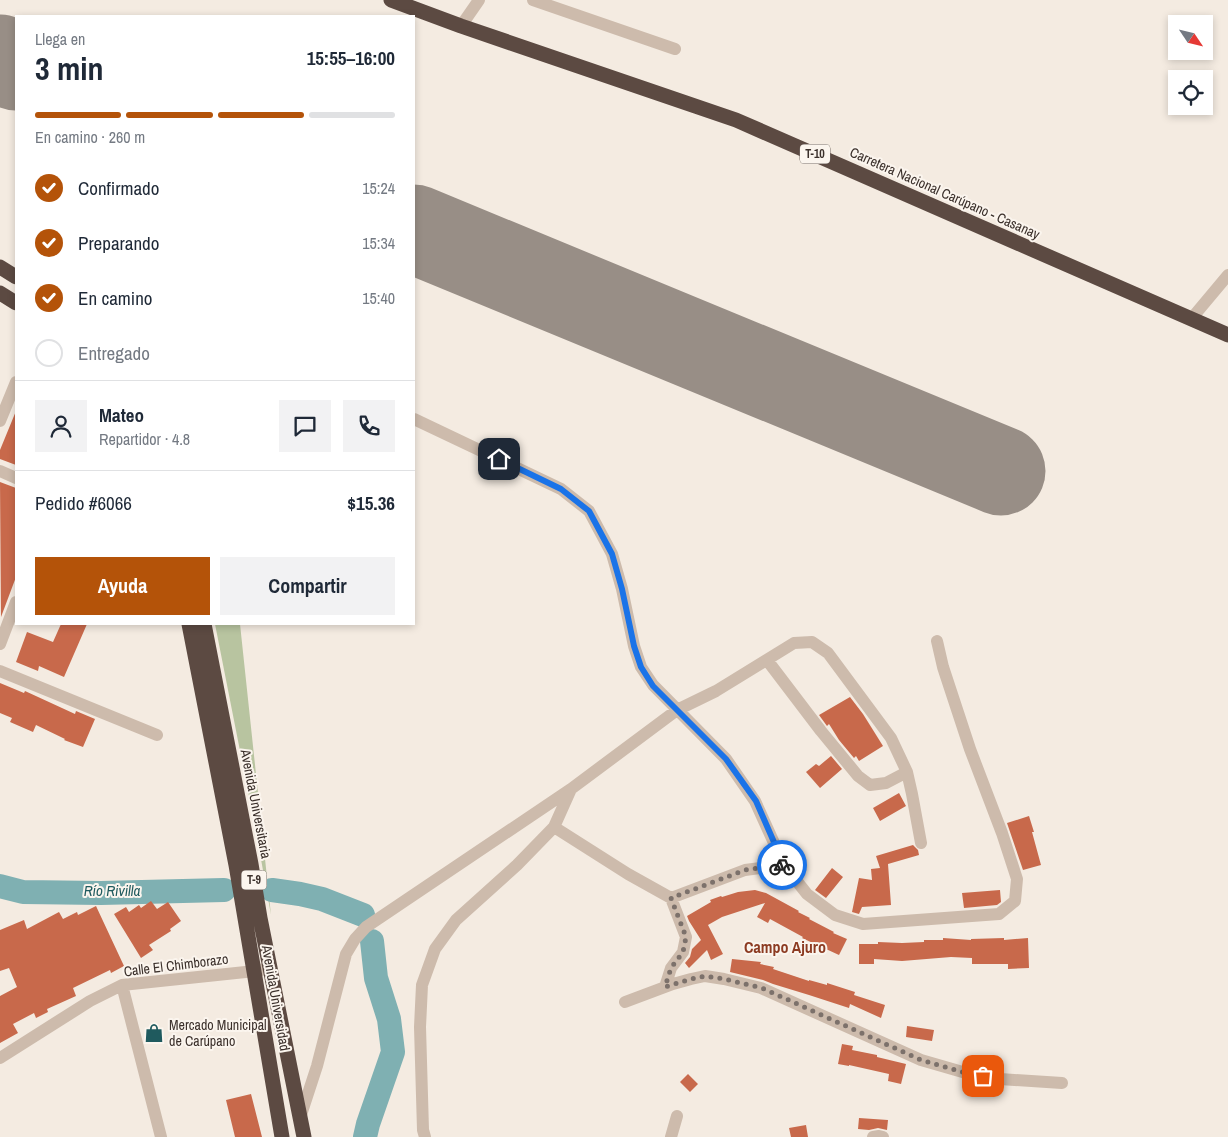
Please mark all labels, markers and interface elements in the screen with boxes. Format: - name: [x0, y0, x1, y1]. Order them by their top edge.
- north arrow: [1168, 15, 1212, 60]
- map controls: [1168, 15, 1213, 115]
- text: Llega en: [35, 28, 85, 50]
- text: 15:55–16:00: [307, 45, 395, 71]
- text: 3 min: [35, 47, 104, 90]
- button: locate: [1168, 70, 1213, 115]
- text: En camino · 260 m: [35, 126, 145, 148]
- street label: Carretera Nacional Carúpano - Casanay: [847, 143, 1043, 243]
- road number: T-10: [800, 144, 830, 164]
- icon: check: [35, 174, 63, 202]
- text: Confirmado: [78, 175, 159, 201]
- text: 15:24: [362, 177, 395, 199]
- icon: check: [35, 229, 63, 257]
- text: Preparando: [78, 230, 159, 256]
- text: 15:34: [362, 232, 395, 254]
- icon: check: [35, 284, 63, 312]
- text: En camino: [78, 285, 152, 311]
- text: 15:40: [362, 287, 395, 309]
- text: Entregado: [78, 340, 150, 366]
- button: person: [35, 400, 87, 452]
- button: chat: [279, 400, 331, 452]
- button: phone: [343, 400, 395, 452]
- text: Mateo: [99, 402, 144, 428]
- text: Repartidor · 4.8: [99, 428, 190, 450]
- pin: [478, 438, 520, 480]
- icon: home: [485, 445, 513, 473]
- text: Pedido #6066: [35, 490, 132, 516]
- text: $15.36: [347, 490, 395, 516]
- button: Ayuda: [35, 557, 210, 615]
- button: Compartir: [220, 557, 395, 615]
- street label: Avenida Universitaria: [236, 747, 276, 861]
- courier: [757, 840, 807, 890]
- icon: bike: [768, 851, 796, 879]
- road number: T-9: [242, 870, 266, 890]
- water label: Río Rivilla: [84, 880, 141, 901]
- district label: Campo Ajuro: [744, 936, 826, 958]
- street label: Avenida Universidad: [258, 943, 294, 1052]
- street label: Calle El Chimborazo: [123, 950, 229, 980]
- place label: Mercado Municipal de Carúpano: [169, 1016, 267, 1050]
- shop icon: Mercado Municipal de Carúpano: [143, 1022, 165, 1044]
- pin: [962, 1055, 1004, 1097]
- icon: bag: [969, 1062, 997, 1090]

